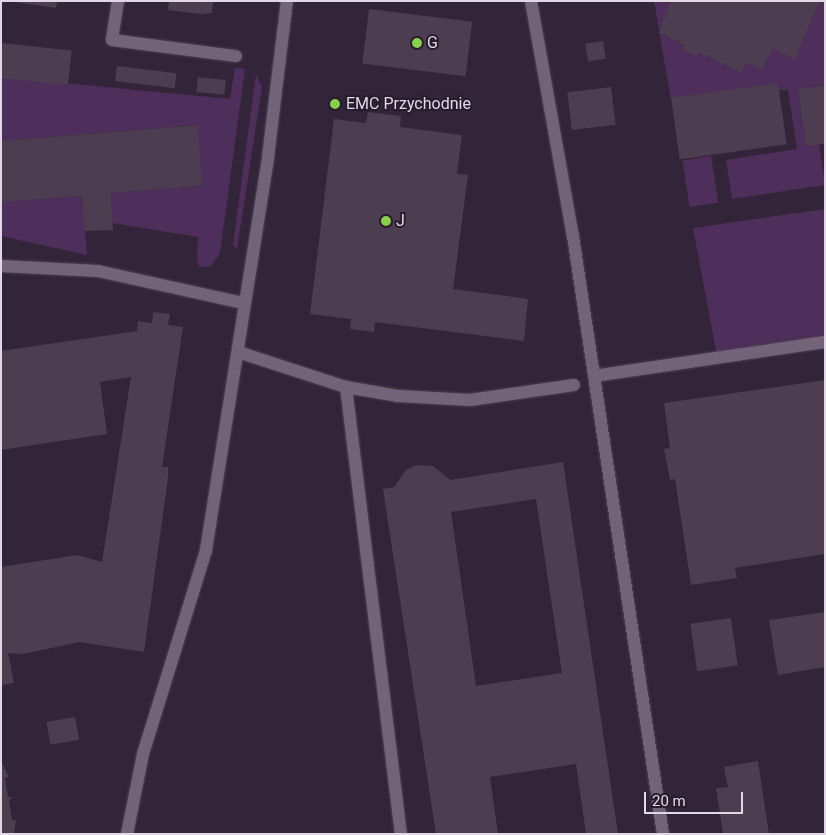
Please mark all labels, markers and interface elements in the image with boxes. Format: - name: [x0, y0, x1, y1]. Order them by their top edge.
- place label: G: [427, 33, 438, 53]
- marker: G: [411, 37, 423, 49]
- place label: EMC Przychodnie: [346, 94, 471, 114]
- marker: EMC Przychodnie: [328, 97, 342, 111]
- place label: J: [396, 211, 405, 231]
- marker: J: [380, 215, 392, 227]
- scale bar: [646, 782, 745, 814]
- text: 20 m: [652, 792, 686, 810]

